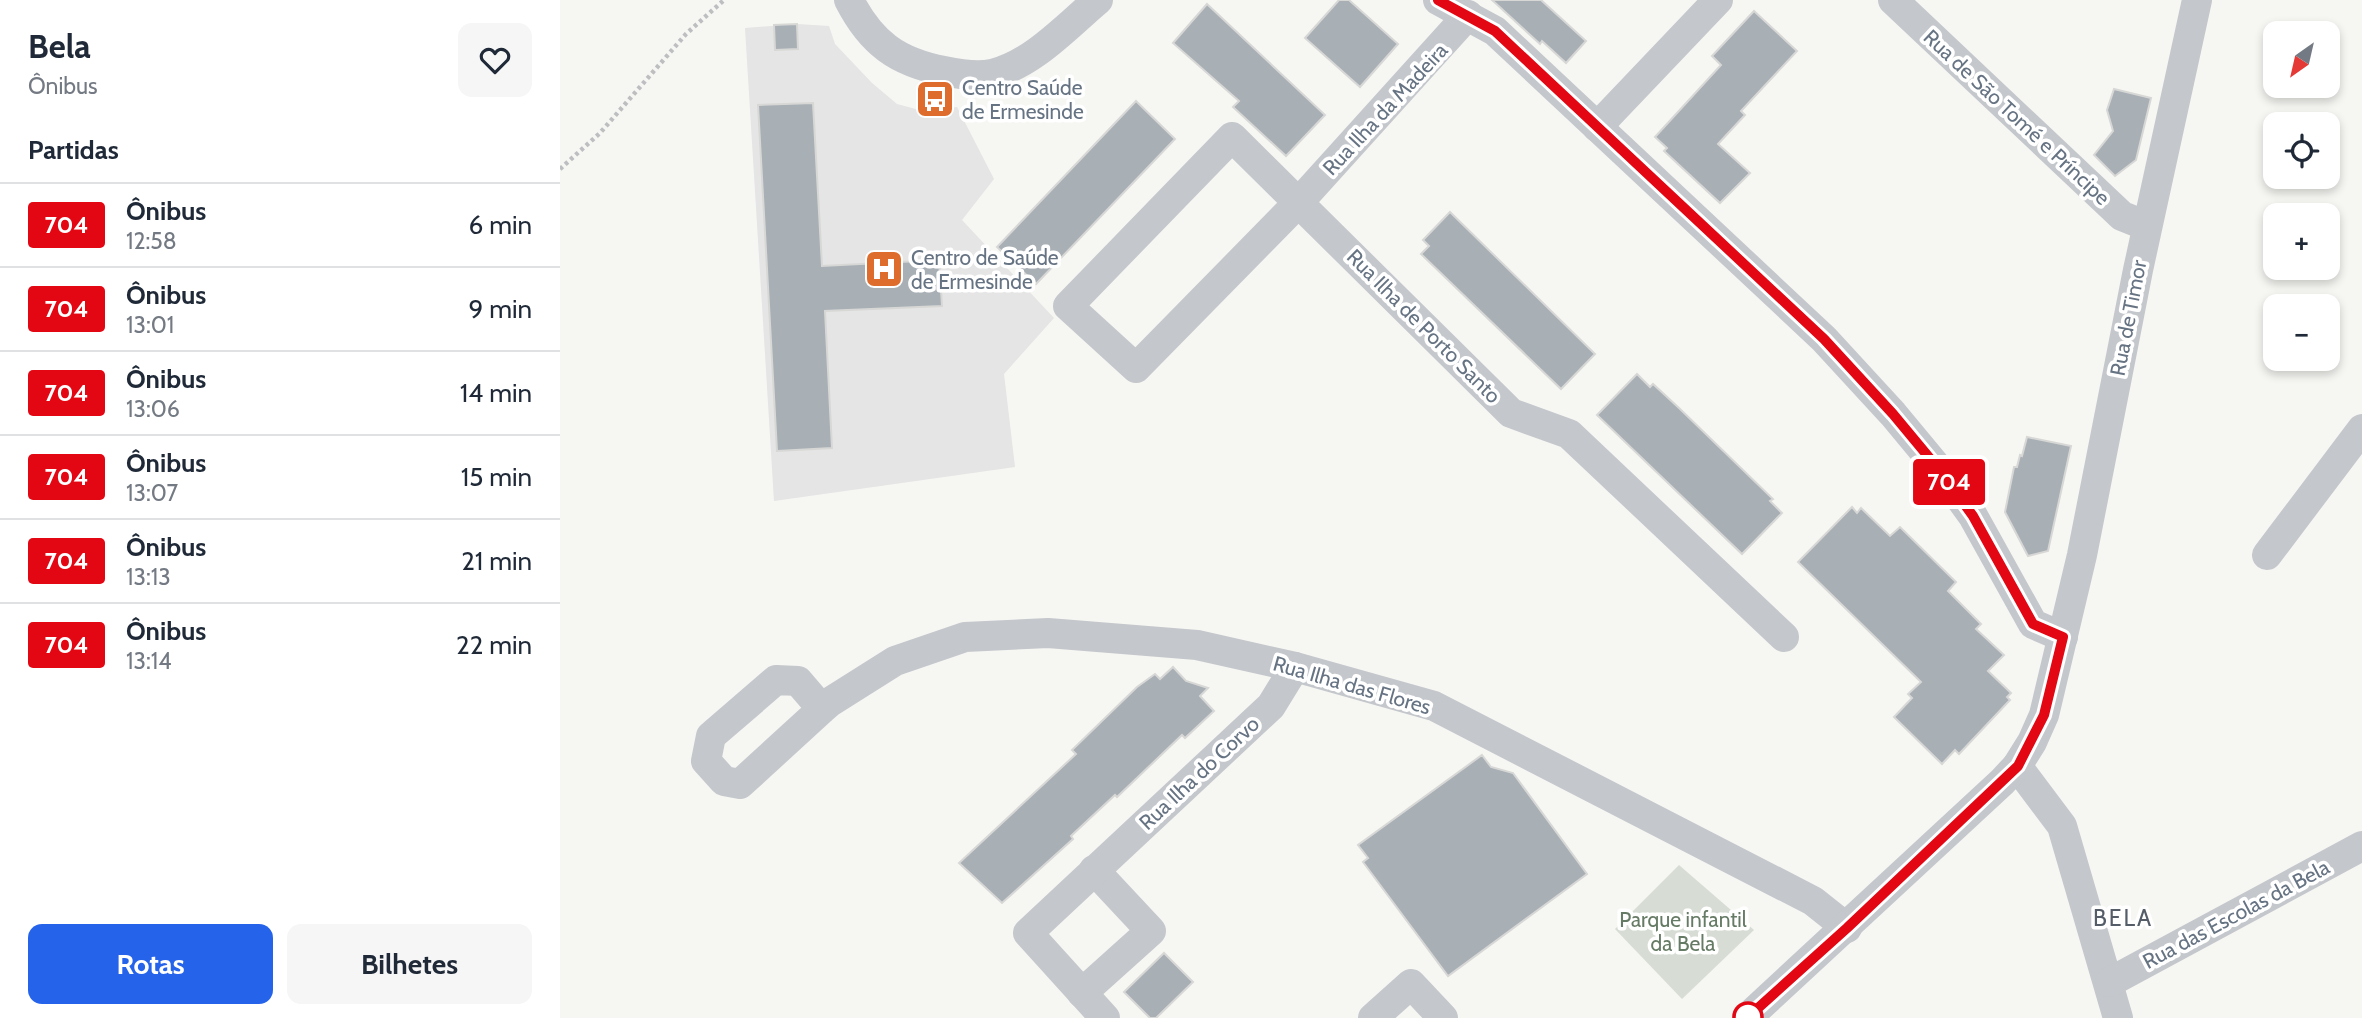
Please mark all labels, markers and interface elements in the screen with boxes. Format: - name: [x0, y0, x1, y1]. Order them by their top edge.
- north arrow: [2263, 21, 2340, 98]
- map controls: [2263, 21, 2340, 371]
- button: heart: [458, 23, 532, 97]
- street label: Rua de São Tomé e Príncipe: [1919, 24, 2115, 210]
- text: Bela: [28, 26, 91, 66]
- street label: Rua Ilha da Madeira: [1317, 38, 1453, 180]
- text: Ônibus: [28, 72, 98, 100]
- place label: Centro Saúde de Ermesinde: [962, 75, 1084, 124]
- bus stop icon: Centro Saúde de Ermesinde: [914, 78, 956, 120]
- button: locate: [2263, 112, 2340, 189]
- text: Partidas: [28, 134, 119, 166]
- text: Ônibus: [126, 195, 206, 227]
- button: +: [2263, 203, 2340, 280]
- text: 6 min: [469, 209, 532, 241]
- text: 704: [45, 210, 88, 239]
- text: 12:58: [126, 227, 177, 255]
- street label: Rua Ilha de Porto Santo: [1342, 244, 1506, 408]
- place label: Centro de Saúde de Ermesinde: [911, 245, 1059, 294]
- hospital icon: Centro de Saúde de Ermesinde: [863, 248, 905, 290]
- street label: Rua de Timor: [2105, 258, 2152, 378]
- text: Ônibus: [126, 279, 206, 311]
- text: 9 min: [469, 293, 532, 325]
- text: 704: [45, 294, 88, 323]
- button: −: [2263, 294, 2340, 371]
- text: 13:01: [126, 311, 174, 339]
- text: Ônibus: [126, 363, 206, 395]
- text: 14 min: [460, 377, 532, 409]
- text: 704: [45, 378, 88, 407]
- text: 13:06: [126, 395, 180, 423]
- text: Ônibus: [126, 447, 206, 479]
- line badge: 704: [1909, 459, 1989, 505]
- text: 15 min: [461, 461, 532, 493]
- text: 704: [45, 462, 88, 491]
- text: 704: [1927, 467, 1971, 496]
- text: 13:07: [126, 479, 178, 507]
- text: Ônibus: [126, 531, 206, 563]
- text: 21 min: [461, 545, 532, 577]
- text: 704: [45, 546, 88, 575]
- text: 13:13: [126, 563, 171, 591]
- text: Ônibus: [126, 615, 206, 647]
- text: 22 min: [456, 629, 532, 661]
- text: 704: [45, 630, 88, 659]
- text: 13:14: [126, 647, 172, 675]
- street label: Rua Ilha das Flores: [1270, 651, 1434, 720]
- street label: Rua Ilha do Corvo: [1134, 711, 1264, 835]
- street label: Rua das Escolas da Bela: [2138, 854, 2334, 974]
- district label: BELA: [2093, 904, 2153, 932]
- park label: Parque infantil da Bela: [1619, 907, 1747, 956]
- button: Rotas: [28, 924, 273, 1004]
- button: Bilhetes: [287, 924, 532, 1004]
- unlabelled marker: [1733, 1002, 1763, 1018]

